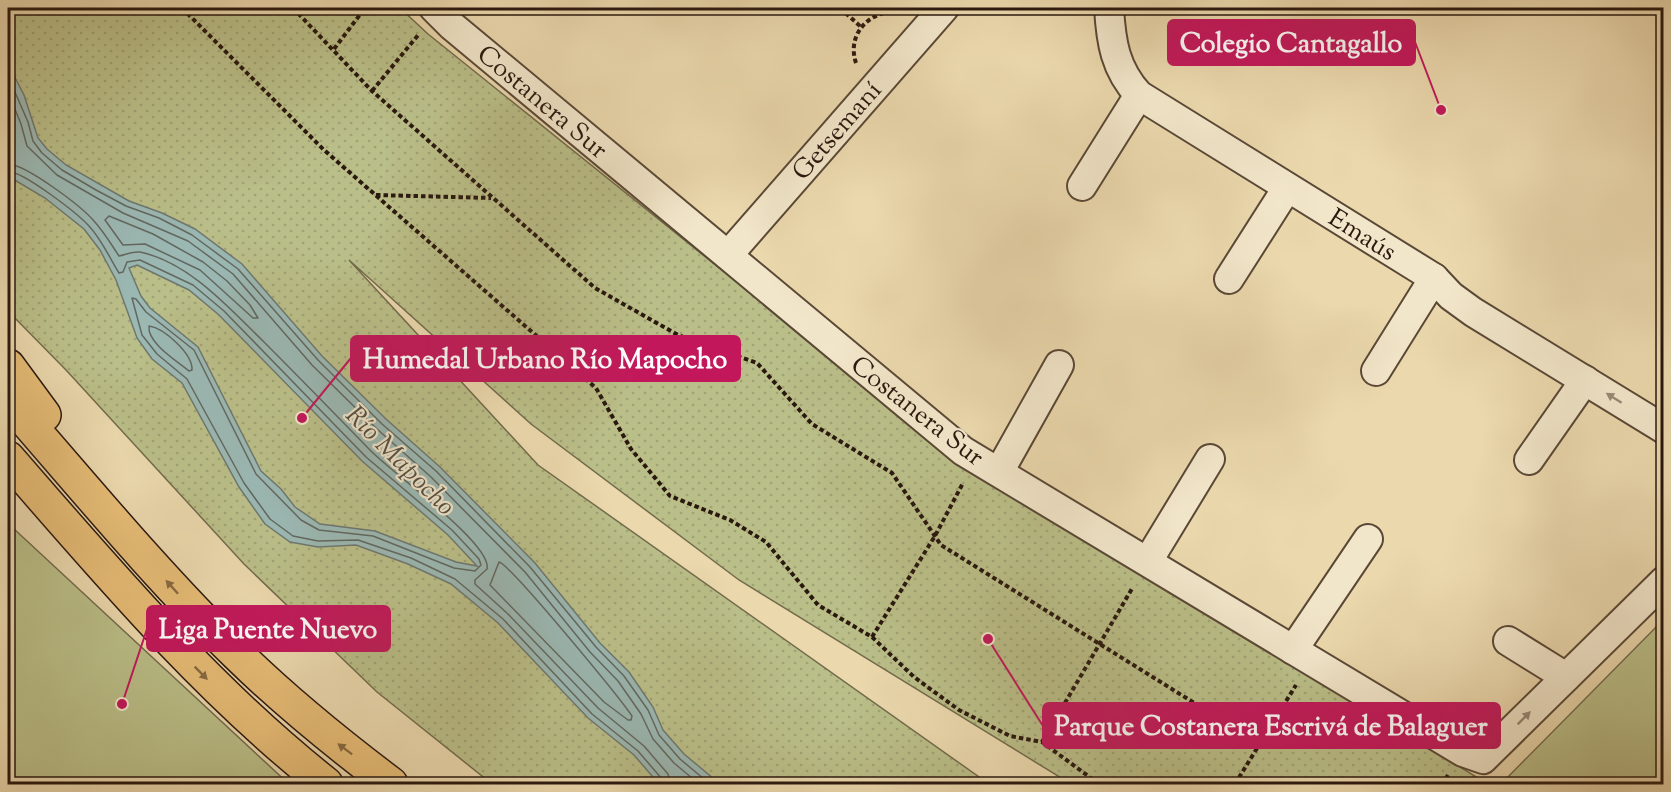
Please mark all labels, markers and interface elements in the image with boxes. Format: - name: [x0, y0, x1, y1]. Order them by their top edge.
- callout: Colegio Cantagallo: [1168, 20, 1415, 65]
- text: Colegio Cantagallo: [1180, 26, 1403, 65]
- street label: Costanera Sur: [468, 37, 615, 169]
- street label: Getsemaní: [784, 74, 891, 189]
- street label: Emaús: [1320, 201, 1403, 271]
- callout: Humedal Urbano Río Mapocho: [351, 336, 740, 381]
- text: Humedal Urbano Río Mapocho: [363, 342, 727, 381]
- street label: Costanera Sur: [842, 348, 991, 476]
- one-way arrow: [1606, 392, 1622, 403]
- water label: Río Mapocho: [335, 398, 463, 526]
- one-way arrow: [166, 580, 179, 595]
- callout: Liga Puente Nuevo: [147, 606, 390, 651]
- text: Liga Puente Nuevo: [159, 612, 378, 651]
- one-way arrow: [194, 666, 208, 680]
- callout: Parque Costanera Escrivá de Balaguer: [1043, 703, 1500, 748]
- text: Parque Costanera Escrivá de Balaguer: [1054, 709, 1489, 748]
- one-way arrow: [1517, 712, 1531, 726]
- one-way arrow: [337, 743, 353, 755]

